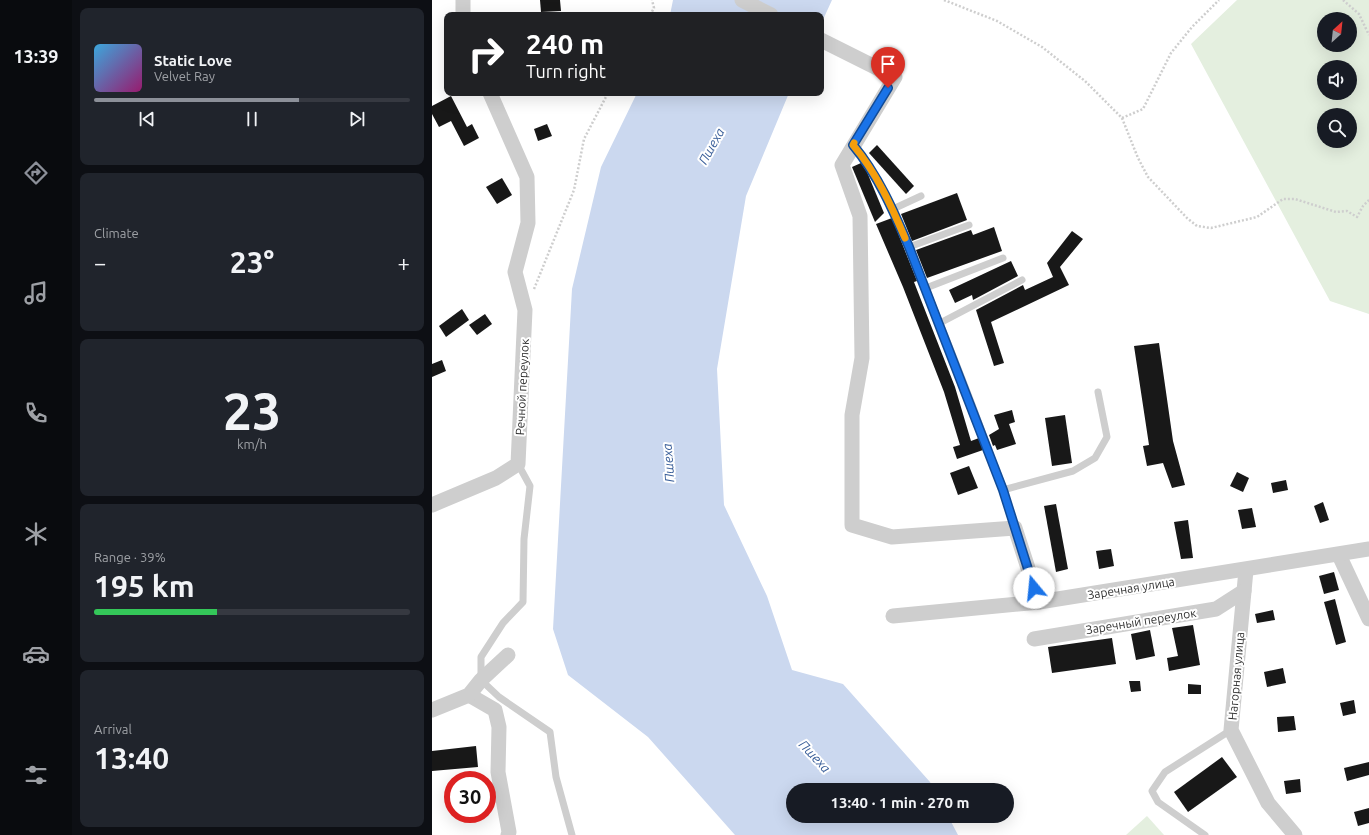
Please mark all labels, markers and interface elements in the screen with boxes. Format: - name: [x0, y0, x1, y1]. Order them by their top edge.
- north arrow: [1317, 12, 1357, 52]
- map controls: [1317, 12, 1357, 148]
- icon: right: [460, 28, 512, 80]
- text: 240 m: [526, 28, 604, 59]
- text: 13:39: [13, 46, 59, 66]
- pin: [871, 47, 905, 88]
- text: Static Love: [154, 52, 232, 69]
- icon: arrive: [877, 53, 899, 75]
- button: sound: [1317, 60, 1357, 100]
- text: Turn right: [526, 61, 606, 81]
- text: Velvet Ray: [154, 69, 215, 83]
- icon: previous: [136, 108, 158, 130]
- icon: pause: [241, 108, 263, 130]
- icon: next: [346, 108, 368, 130]
- button: search: [1317, 108, 1357, 148]
- water label: Пшеха: [695, 126, 727, 166]
- icon: directions: [22, 159, 50, 187]
- text: Climate: [94, 226, 139, 240]
- text: 23°: [230, 245, 274, 279]
- text: −: [94, 250, 106, 275]
- text: +: [398, 250, 410, 275]
- icon: music: [22, 279, 50, 307]
- street label: Речной переулок: [513, 338, 531, 436]
- text: 23: [223, 382, 281, 440]
- icon: phone: [22, 399, 50, 427]
- text: km/h: [237, 437, 267, 451]
- water label: Пшеха: [660, 443, 676, 483]
- icon: climate: [22, 520, 50, 548]
- text: Range · 39%: [94, 550, 166, 564]
- position arrow: [1013, 567, 1055, 609]
- text: 195 km: [94, 569, 195, 603]
- street label: Заречная улица: [1086, 575, 1176, 601]
- street label: Заречный переулок: [1085, 606, 1197, 636]
- street label: Нагорная улица: [1226, 631, 1246, 721]
- icon: car: [22, 640, 50, 668]
- text: Arrival: [94, 722, 132, 736]
- water label: Пшеха: [797, 737, 833, 775]
- text: 13:40: [94, 741, 169, 775]
- icon: filters: [22, 761, 50, 789]
- speed limit sign: 30: [444, 771, 496, 823]
- text: 13:40 · 1 min · 270 m: [831, 794, 969, 811]

